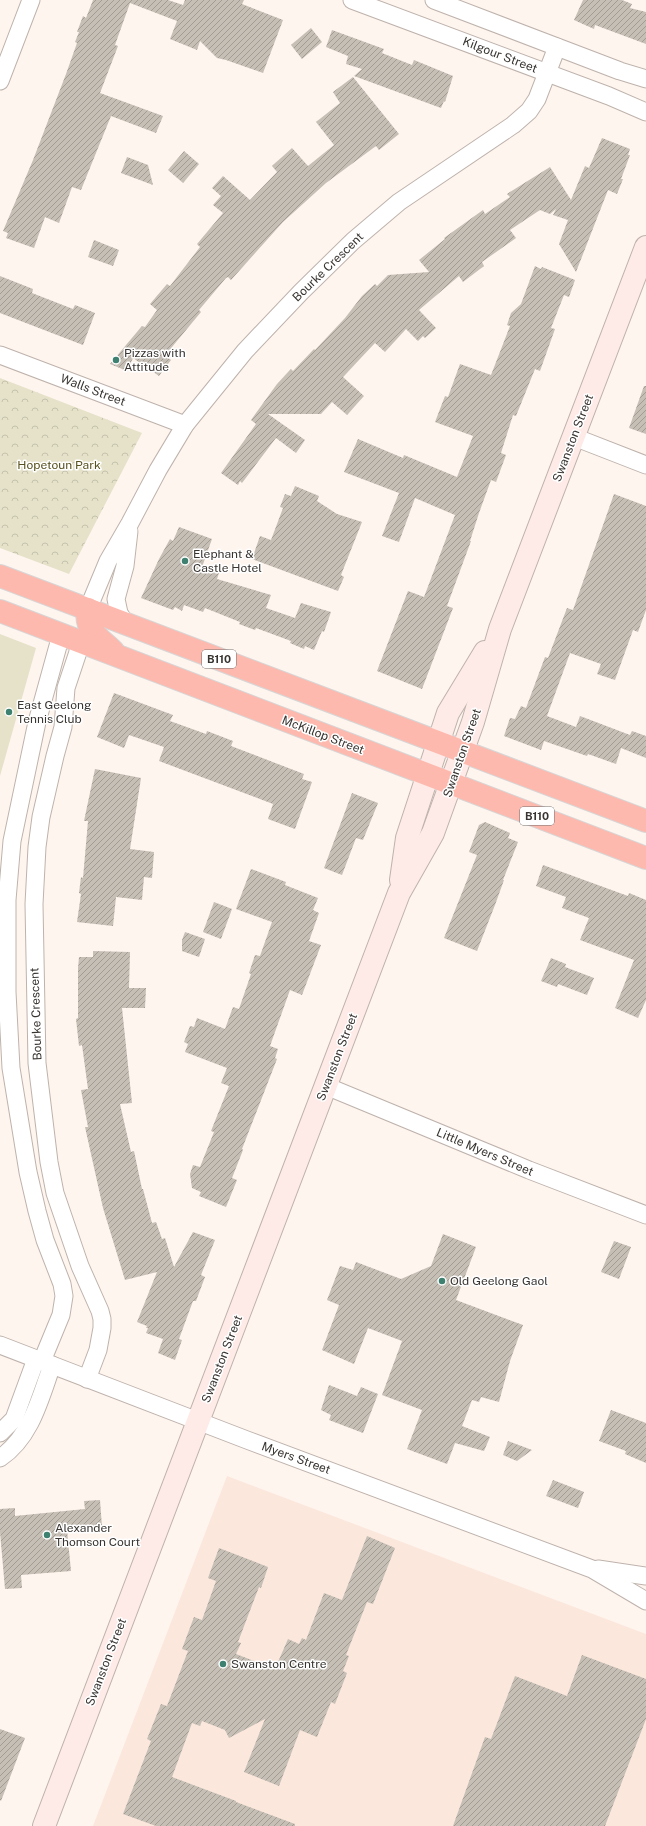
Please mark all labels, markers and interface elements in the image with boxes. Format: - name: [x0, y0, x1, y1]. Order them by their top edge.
- street label: Kilgour Street: [461, 34, 540, 76]
- street label: Bourke Crescent: [290, 229, 367, 304]
- place label: Pizzas with Attitude: [124, 346, 186, 374]
- marker: Pizzas with Attitude: [111, 355, 121, 365]
- street label: Walls Street: [59, 371, 128, 409]
- street label: Swanston Street: [550, 392, 596, 484]
- park label: Hopetoun Park: [17, 458, 101, 472]
- place label: Elephant & Castle Hotel: [193, 547, 262, 575]
- marker: Elephant & Castle Hotel: [180, 556, 190, 566]
- road number: B110: [202, 650, 236, 668]
- place label: East Geelong Tennis Club: [17, 698, 91, 726]
- street label: Swanston Street: [440, 706, 484, 799]
- marker: East Geelong Tennis Club: [4, 707, 14, 717]
- street label: McKillop Street: [280, 713, 366, 757]
- road number: B110: [520, 807, 554, 825]
- street label: Bourke Crescent: [27, 967, 45, 1061]
- street label: Swanston Street: [314, 1011, 360, 1103]
- street label: Little Myers Street: [434, 1125, 536, 1179]
- place label: Old Geelong Gaol: [450, 1274, 548, 1288]
- marker: Old Geelong Gaol: [437, 1276, 447, 1286]
- street label: Swanston Street: [199, 1313, 245, 1405]
- street label: Myers Street: [260, 1439, 333, 1477]
- place label: Alexander Thomson Court: [55, 1521, 140, 1549]
- marker: Alexander Thomson Court: [42, 1530, 52, 1540]
- street label: Swanston Street: [83, 1616, 129, 1708]
- place label: Swanston Centre: [231, 1657, 327, 1671]
- marker: Swanston Centre: [218, 1659, 228, 1669]

